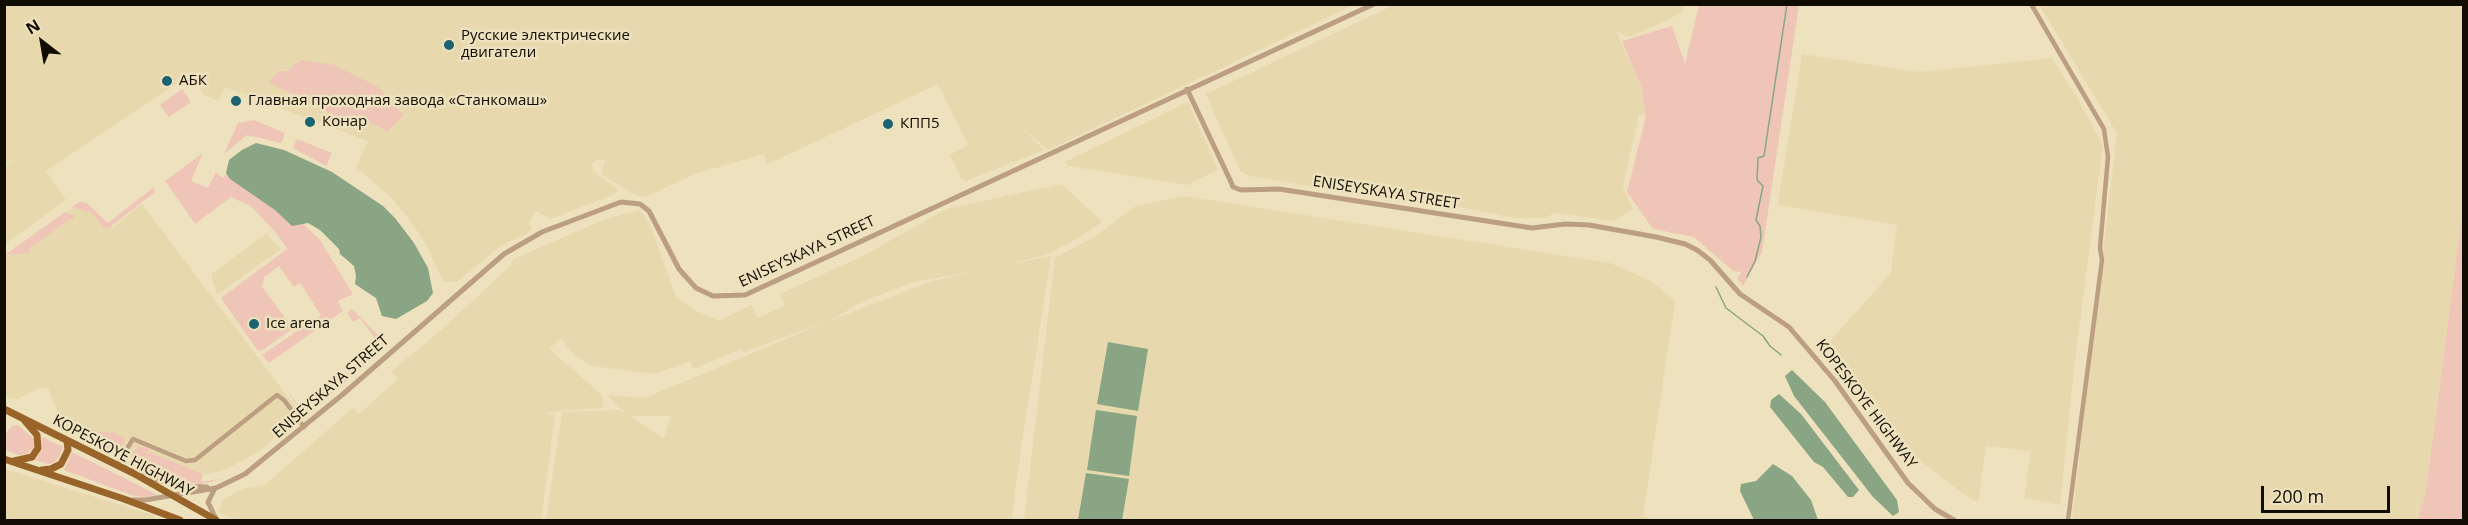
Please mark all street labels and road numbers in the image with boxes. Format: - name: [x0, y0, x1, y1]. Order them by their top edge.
- street label: ENISEYSKAYA STREET: [1311, 173, 1461, 213]
- street label: ENISEYSKAYA STREET: [736, 213, 878, 291]
- street label: ENISEYSKAYA STREET: [269, 332, 393, 442]
- street label: KOPESKOYE HIGHWAY: [1812, 336, 1920, 472]
- street label: KOPESKOYE HIGHWAY: [50, 411, 196, 501]

